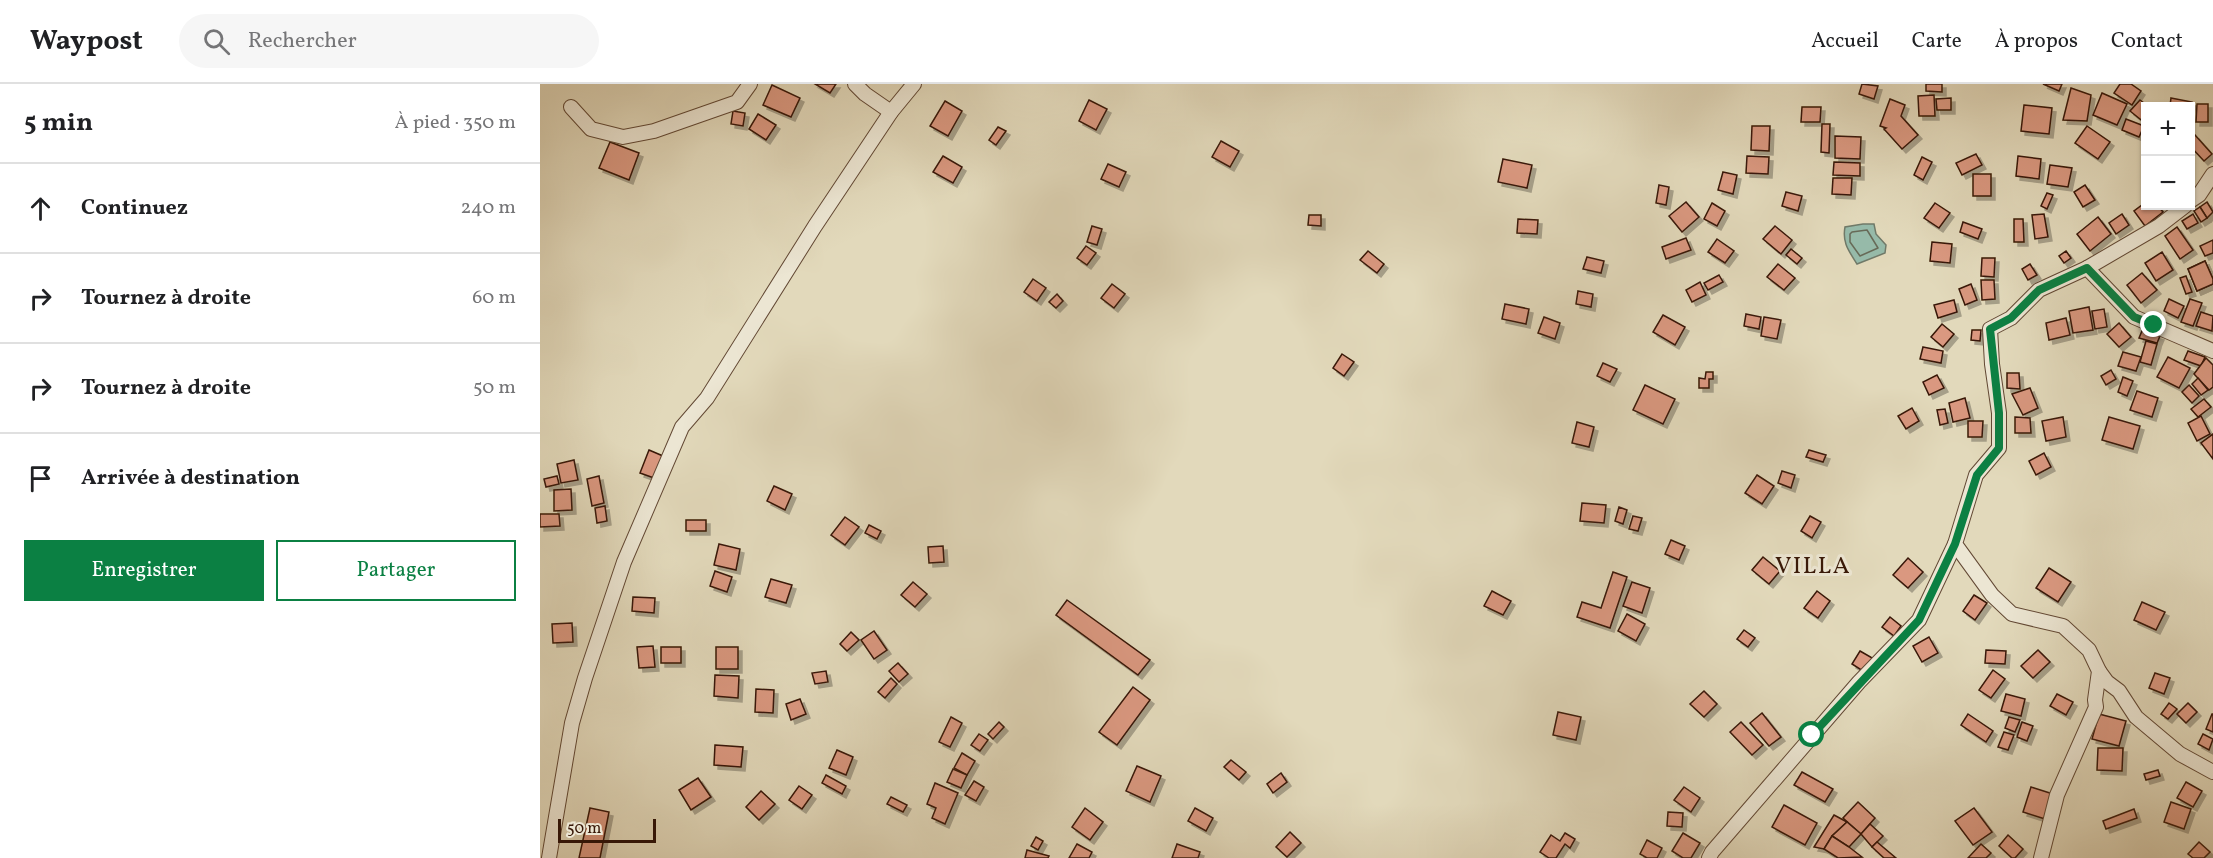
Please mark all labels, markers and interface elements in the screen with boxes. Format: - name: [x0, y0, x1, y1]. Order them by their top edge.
- search box: [179, 14, 599, 68]
- text: Waypost: [30, 22, 143, 61]
- icon: search: [200, 25, 233, 58]
- text: Rechercher: [248, 26, 357, 57]
- text: Accueil: [1811, 27, 1879, 56]
- text: Carte: [1912, 27, 1962, 56]
- text: À propos: [1995, 27, 2078, 56]
- text: Contact: [2111, 27, 2183, 56]
- map controls: [2141, 102, 2195, 210]
- button: +: [2141, 102, 2195, 156]
- text: 5 min: [24, 105, 93, 141]
- text: À pied · 350 m: [395, 109, 516, 137]
- button: −: [2141, 156, 2195, 210]
- icon: ahead: [24, 192, 57, 225]
- text: Continuez: [81, 193, 188, 224]
- text: 240 m: [461, 194, 516, 222]
- icon: right: [24, 282, 57, 315]
- text: Tournez à droite: [81, 283, 251, 314]
- text: 60 m: [472, 284, 516, 312]
- route end: [2140, 311, 2166, 337]
- icon: right: [24, 372, 57, 405]
- text: Tournez à droite: [81, 373, 251, 404]
- text: 50 m: [473, 374, 516, 402]
- icon: arrive: [24, 462, 57, 495]
- text: Arrivée à destination: [81, 463, 300, 494]
- button: Enregistrer: [24, 540, 264, 601]
- button: Partager: [276, 540, 516, 601]
- district label: VILLA: [1775, 550, 1851, 584]
- route start: [1798, 721, 1824, 747]
- scale bar: [558, 816, 656, 844]
- text: 50 m: [567, 818, 601, 840]

